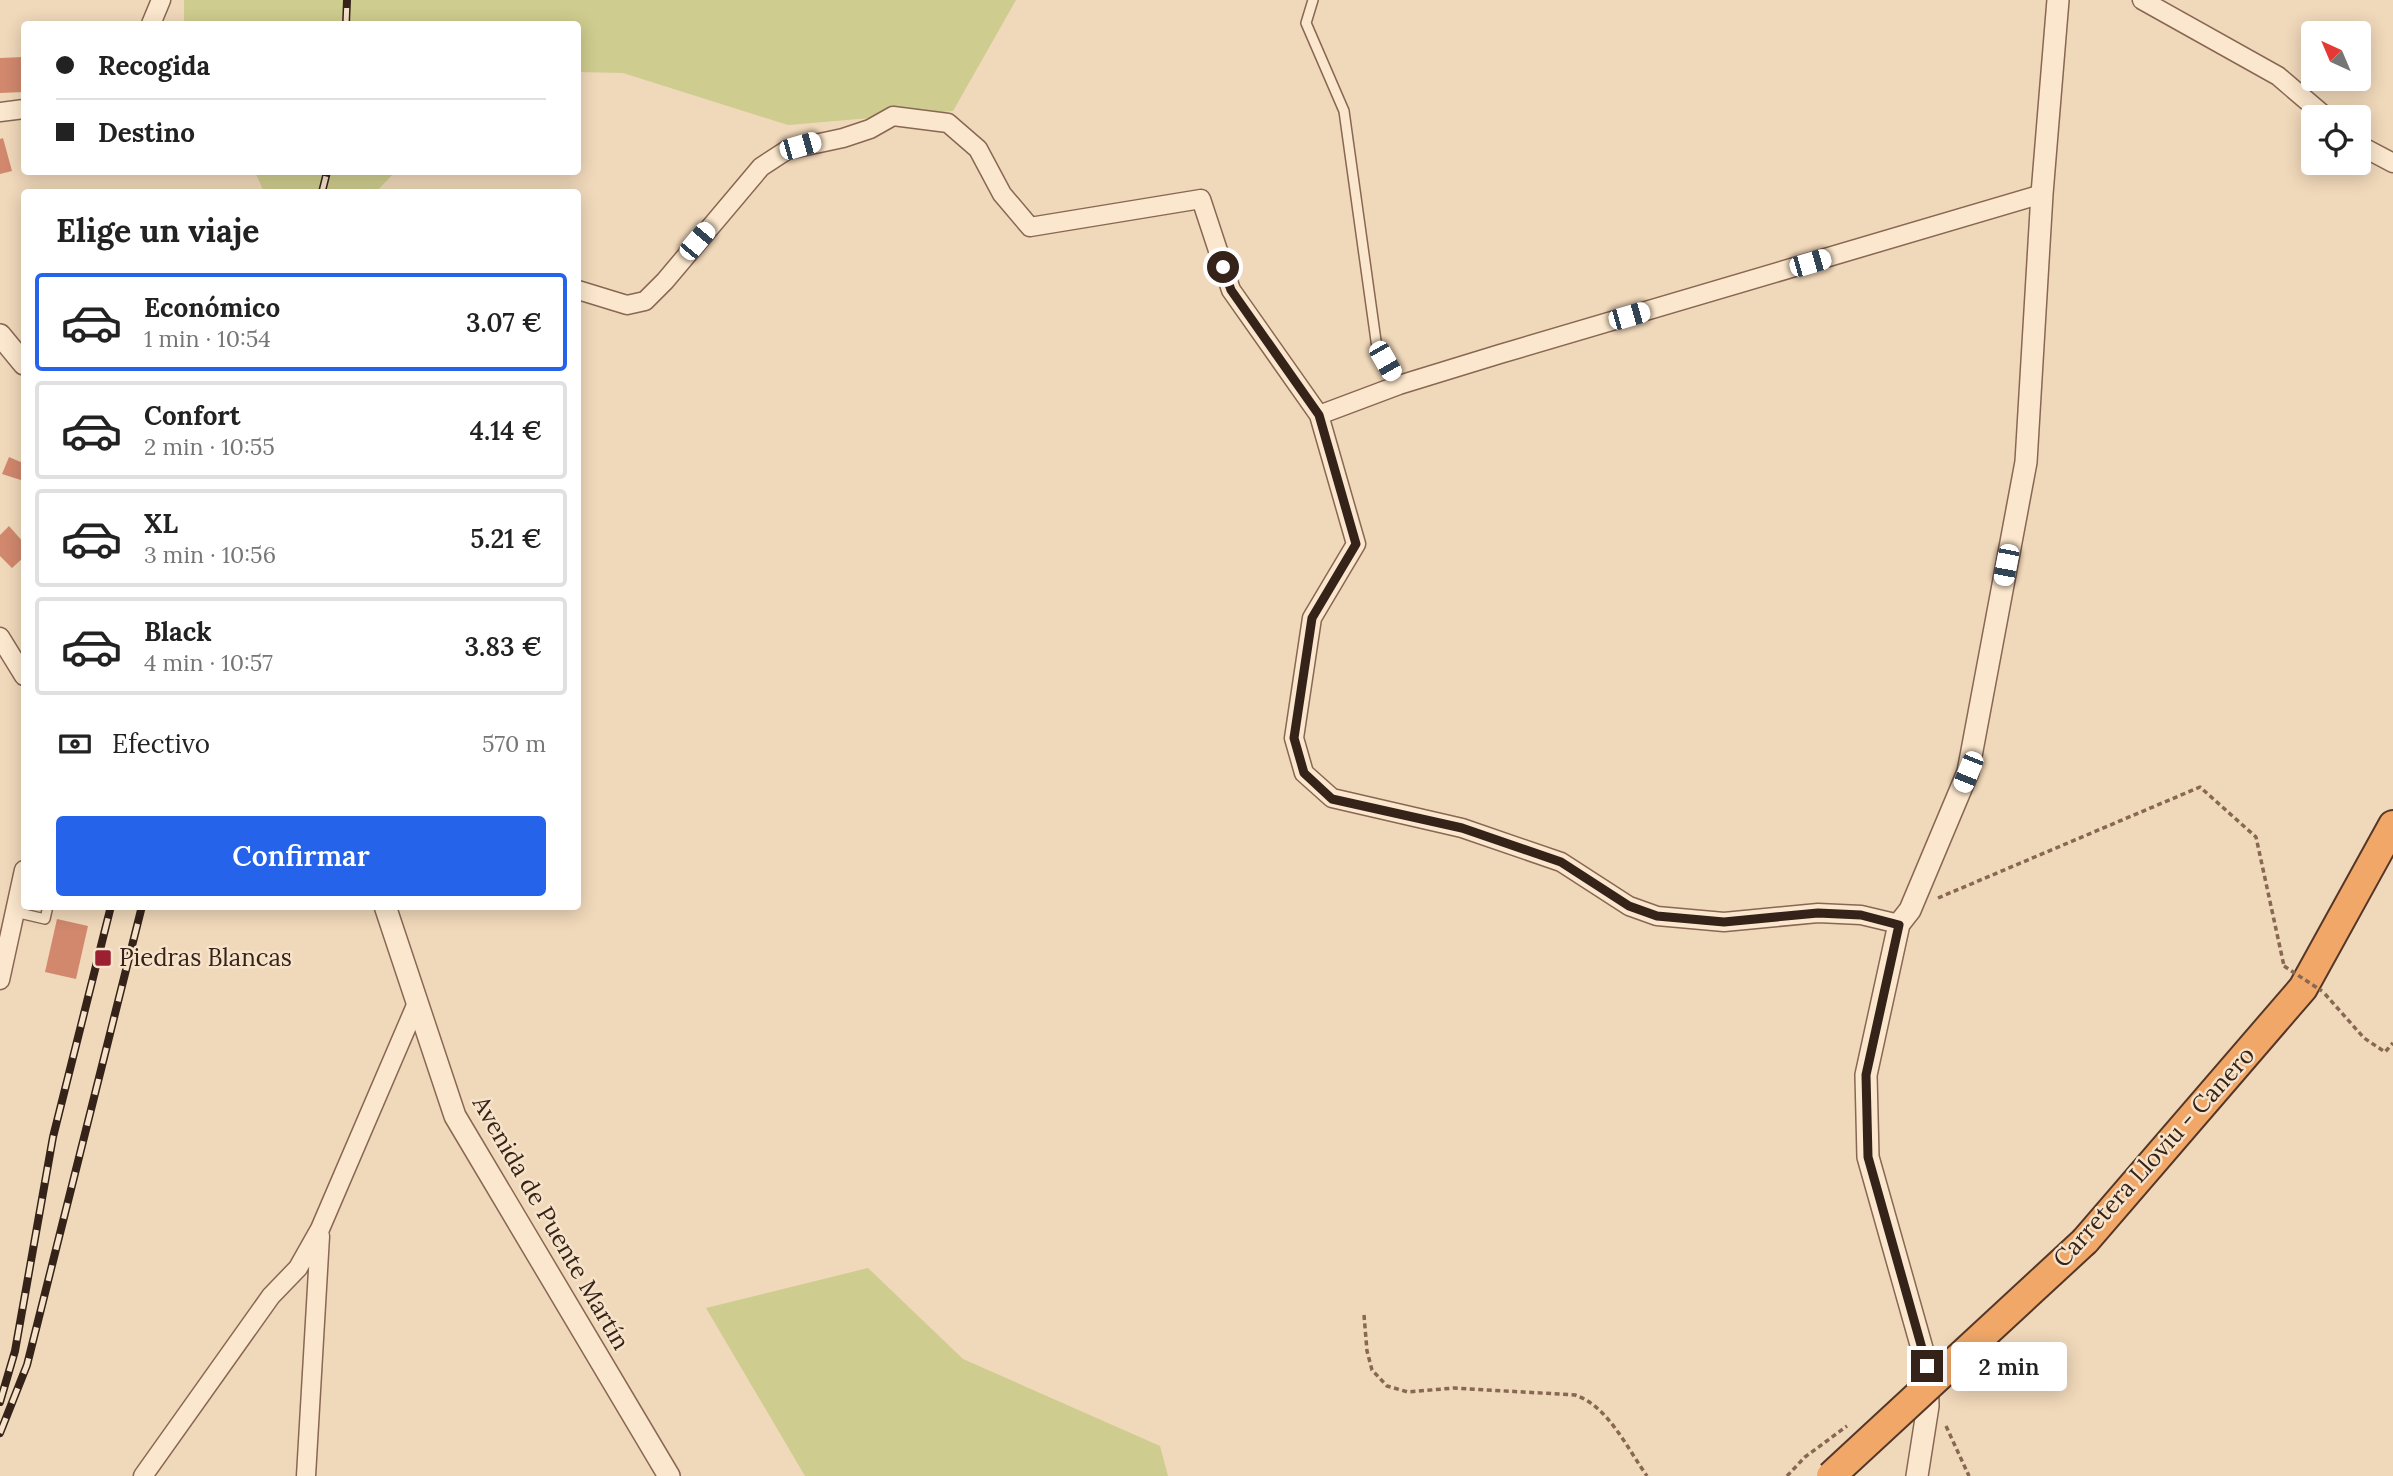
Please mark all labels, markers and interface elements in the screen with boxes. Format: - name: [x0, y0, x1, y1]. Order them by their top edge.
- north arrow: [2301, 21, 2371, 91]
- map controls: [2301, 21, 2371, 175]
- text: Recogida: [98, 49, 210, 82]
- button: locate: [2301, 105, 2371, 175]
- text: Destino: [98, 116, 195, 149]
- car: [777, 130, 824, 162]
- text: Elige un viaje: [56, 210, 260, 251]
- car: [676, 218, 719, 264]
- car: [1787, 247, 1834, 279]
- route start: [1207, 251, 1239, 283]
- icon: car: [60, 291, 123, 354]
- text: Económico: [144, 291, 280, 324]
- car: [1606, 300, 1653, 332]
- text: 3.07 €: [466, 306, 542, 339]
- text: 1 min · 10:54: [144, 324, 271, 353]
- car: [1366, 338, 1405, 384]
- icon: car: [60, 399, 123, 462]
- text: Confort: [144, 399, 241, 432]
- text: 4.14 €: [470, 414, 542, 447]
- text: 2 min · 10:55: [144, 432, 275, 461]
- icon: car: [60, 507, 123, 570]
- text: XL: [144, 507, 178, 540]
- text: 5.21 €: [470, 522, 542, 555]
- text: 3 min · 10:56: [144, 540, 276, 569]
- car: [1992, 542, 2021, 588]
- icon: car: [60, 615, 123, 678]
- text: Black: [144, 615, 212, 648]
- text: 3.83 €: [465, 630, 542, 663]
- text: 4 min · 10:57: [144, 648, 273, 677]
- icon: cash: [56, 725, 94, 763]
- text: Efectivo: [112, 727, 210, 760]
- text: 570 m: [482, 729, 546, 758]
- car: [1951, 749, 1986, 795]
- button: Confirmar: [56, 816, 546, 896]
- place label: Piedras Blancas: [119, 942, 292, 973]
- marker: Piedras Blancas: [93, 948, 113, 968]
- street label: Carretera Lloviu - Canero: [2046, 1040, 2261, 1274]
- street label: Avenida de Puente Martín: [466, 1089, 637, 1355]
- callout: 2 min: [1952, 1342, 2067, 1390]
- route end: [1911, 1350, 1943, 1382]
- text: 2 min: [1979, 1352, 2039, 1381]

